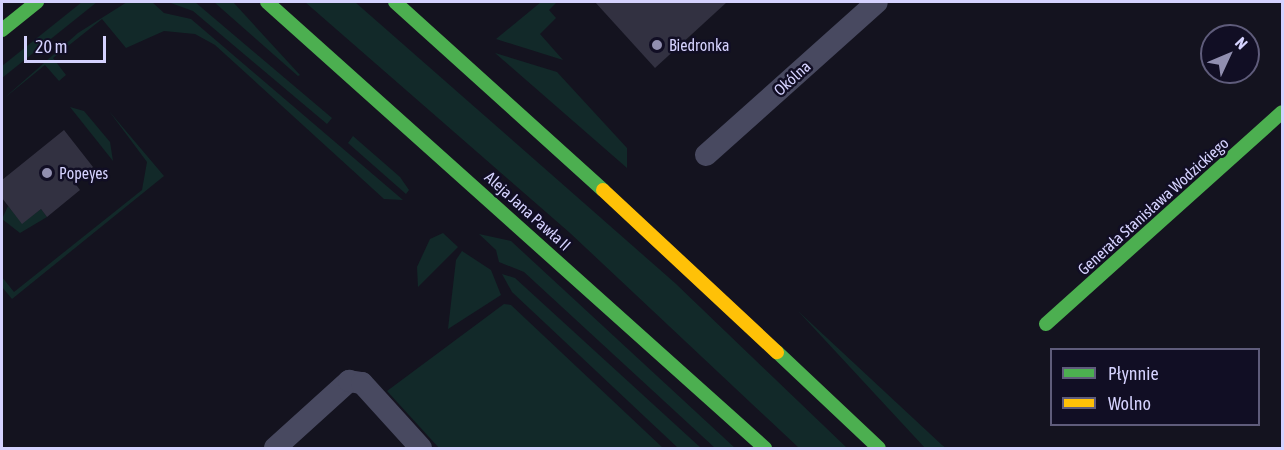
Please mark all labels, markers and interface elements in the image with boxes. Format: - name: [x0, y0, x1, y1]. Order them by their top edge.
- scale bar: [27, 24, 110, 62]
- north arrow: [1200, 24, 1260, 84]
- text: N: [1232, 33, 1251, 53]
- place label: Biedronka: [669, 35, 730, 55]
- text: 20 m: [35, 36, 67, 57]
- marker: Biedronka: [650, 38, 664, 52]
- street label: Okólna: [770, 56, 814, 100]
- street label: Generała Stanisława Wodzickiego: [1074, 133, 1232, 279]
- place label: Popeyes: [59, 163, 108, 183]
- marker: Popeyes: [40, 166, 54, 180]
- street label: Aleja Jana Pawła II: [481, 167, 575, 255]
- legend: [1050, 348, 1260, 426]
- text: Płynnie: [1108, 363, 1159, 384]
- text: Wolno: [1108, 393, 1151, 414]

